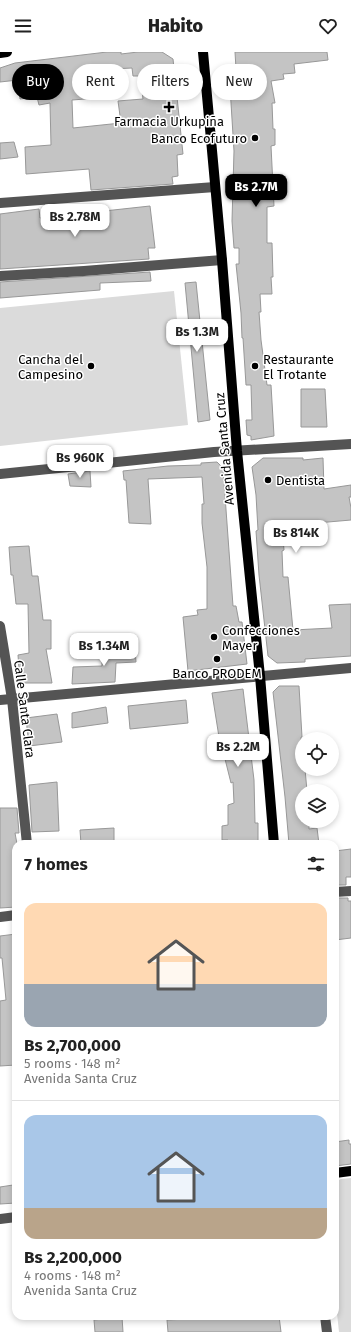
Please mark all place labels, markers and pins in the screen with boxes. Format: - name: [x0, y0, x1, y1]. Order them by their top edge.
- marker: Farmacia Urkupiña: [164, 102, 174, 112]
- place label: Farmacia Urkupiña: [114, 114, 224, 129]
- place label: Banco Ecofuturo: [151, 131, 247, 146]
- marker: Banco Ecofuturo: [250, 133, 260, 143]
- pin: Bs 2.7M: [219, 174, 293, 208]
- pin: Bs 2.78M: [34, 204, 116, 238]
- pin: Bs 1.3M: [160, 319, 234, 353]
- place label: Cancha del Campesino: [18, 352, 83, 382]
- place label: Restaurante El Trotante: [263, 352, 334, 382]
- marker: Cancha del Campesino: [86, 361, 96, 371]
- marker: Restaurante El Trotante: [250, 361, 260, 371]
- pin: Bs 960K: [43, 445, 117, 479]
- place label: Dentista: [276, 473, 325, 488]
- marker: Dentista: [263, 475, 273, 485]
- pin: Bs 814K: [259, 520, 333, 554]
- place label: Confecciones Mayer: [222, 623, 300, 653]
- marker: Confecciones Mayer: [209, 632, 219, 642]
- pin: Bs 1.34M: [63, 633, 145, 667]
- marker: Banco PRODEM: [212, 654, 222, 664]
- place label: Banco PRODEM: [172, 666, 262, 681]
- pin: Bs 2.2M: [201, 734, 275, 768]

